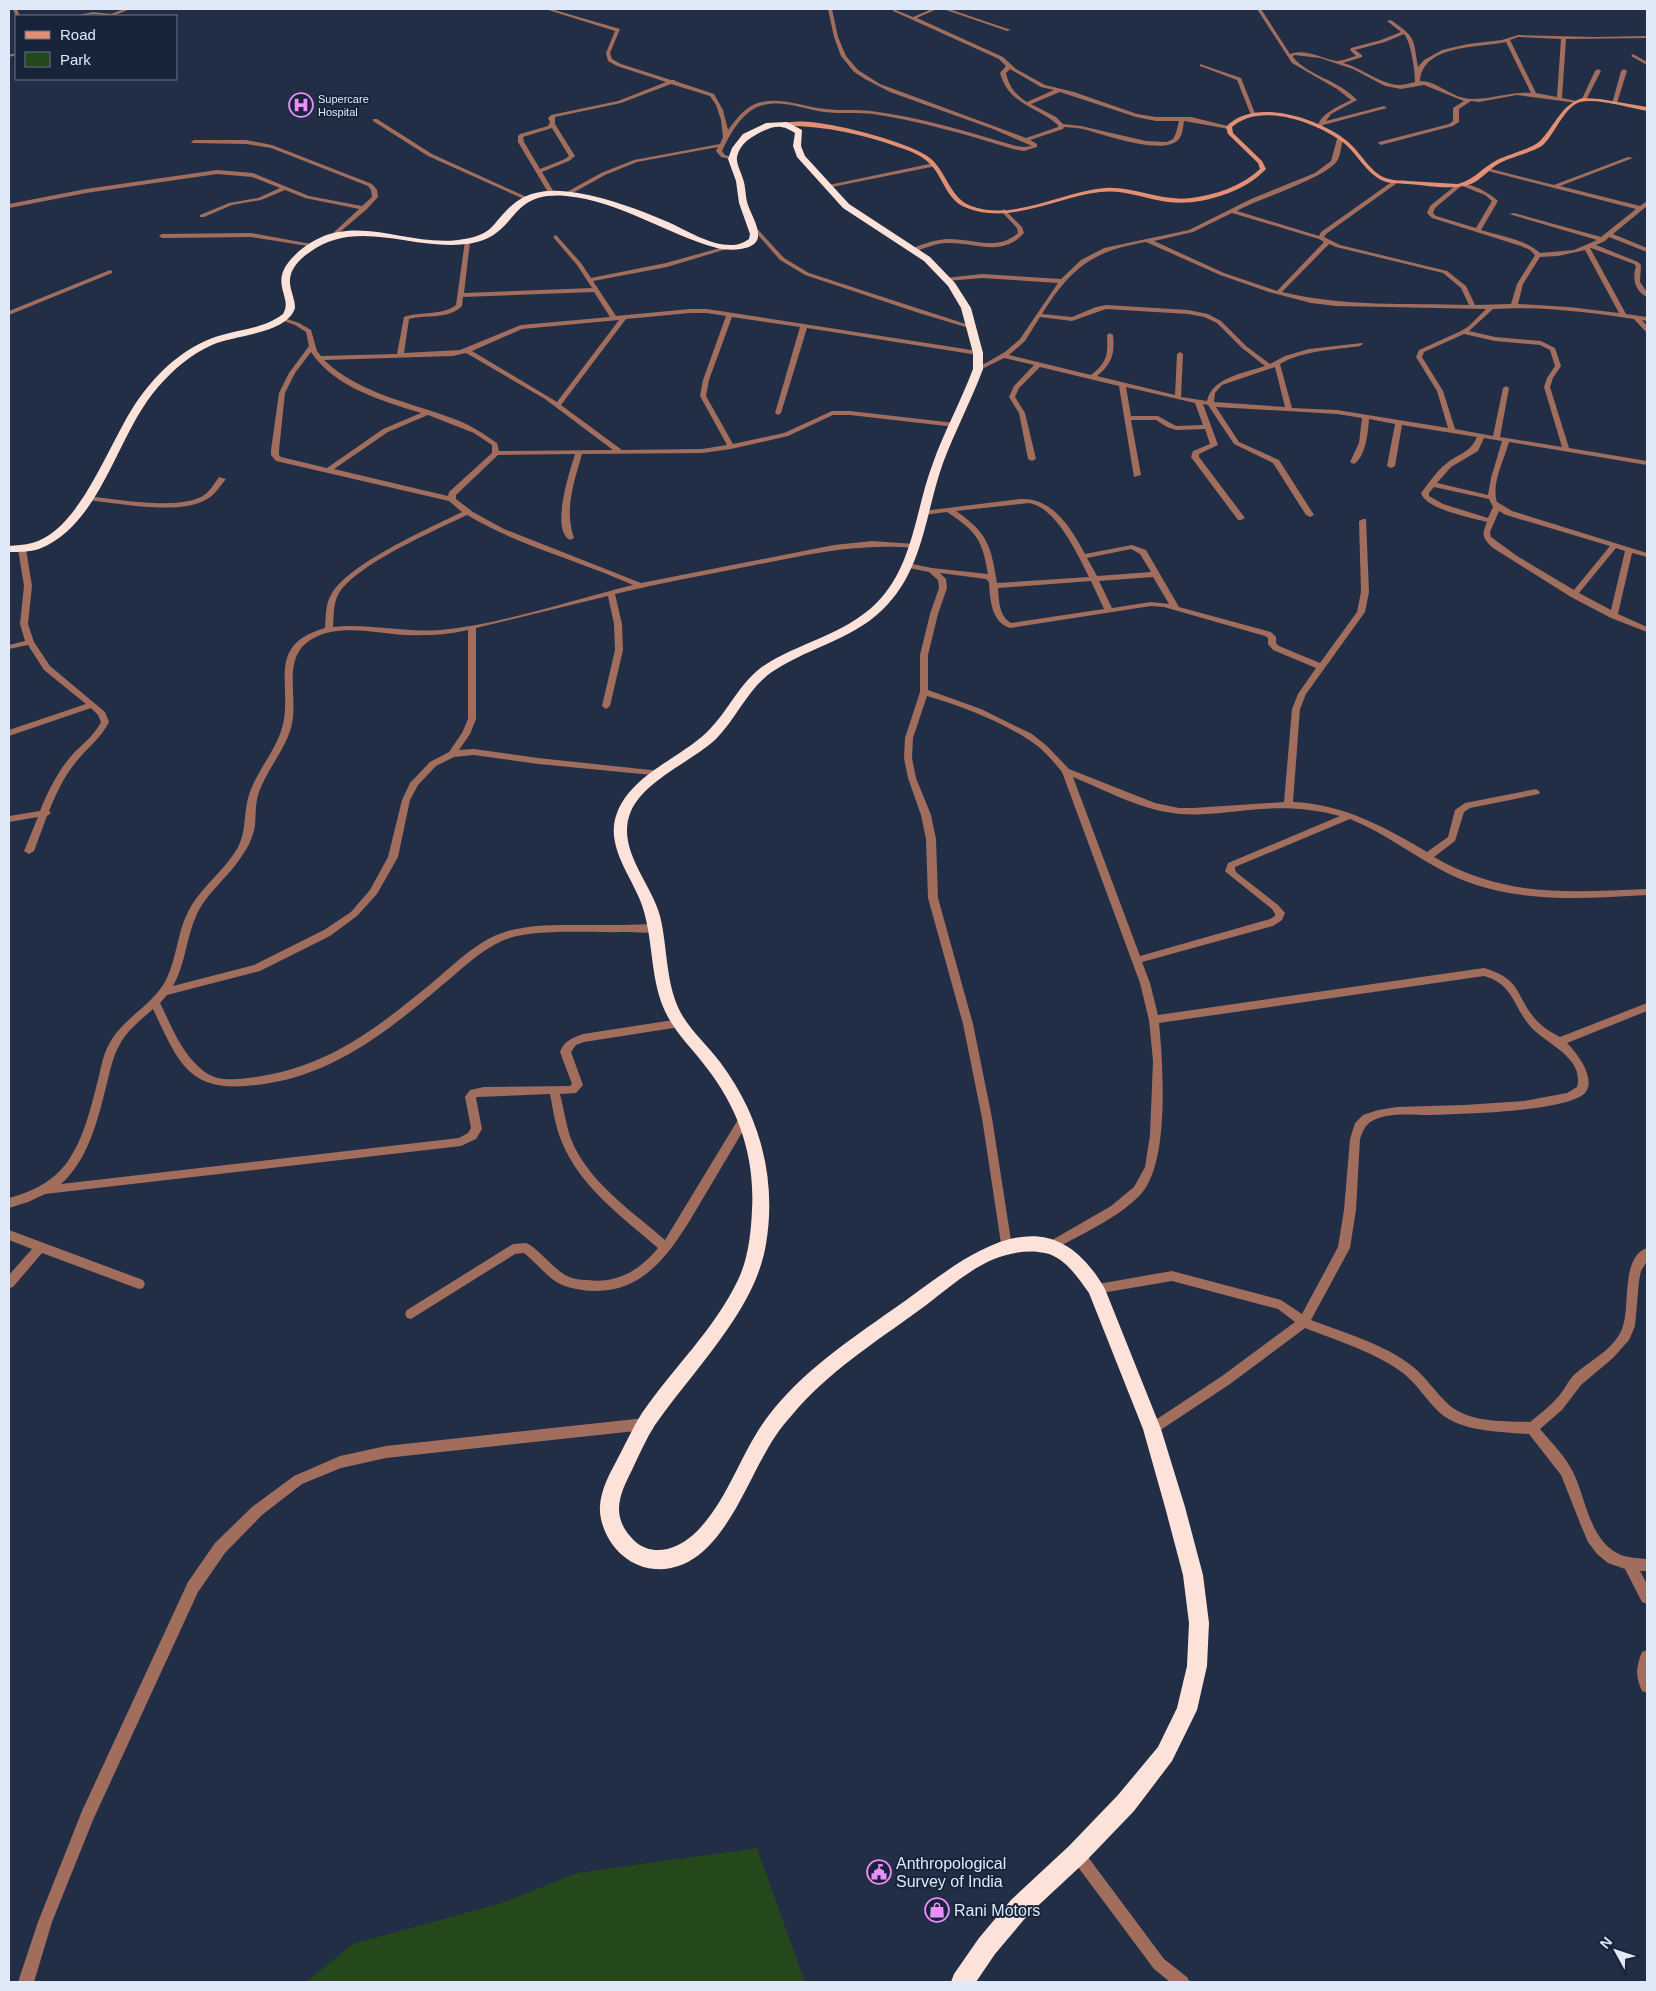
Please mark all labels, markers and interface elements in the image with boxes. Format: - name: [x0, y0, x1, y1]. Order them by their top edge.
- legend: [15, 15, 178, 80]
- text: Road: [60, 26, 96, 43]
- text: Park: [60, 51, 91, 68]
- hospital icon: Supercare Hospital: [288, 92, 314, 118]
- place label: Supercare Hospital: [318, 93, 369, 118]
- place label: Anthropological Survey of India: [896, 1855, 1006, 1890]
- public building icon: Anthropological Survey of India: [866, 1859, 892, 1885]
- shop icon: Rani Motors: [924, 1897, 950, 1923]
- place label: Rani Motors: [954, 1902, 1040, 1919]
- north arrow: [1591, 1926, 1641, 1976]
- text: N: [1597, 1934, 1615, 1952]

